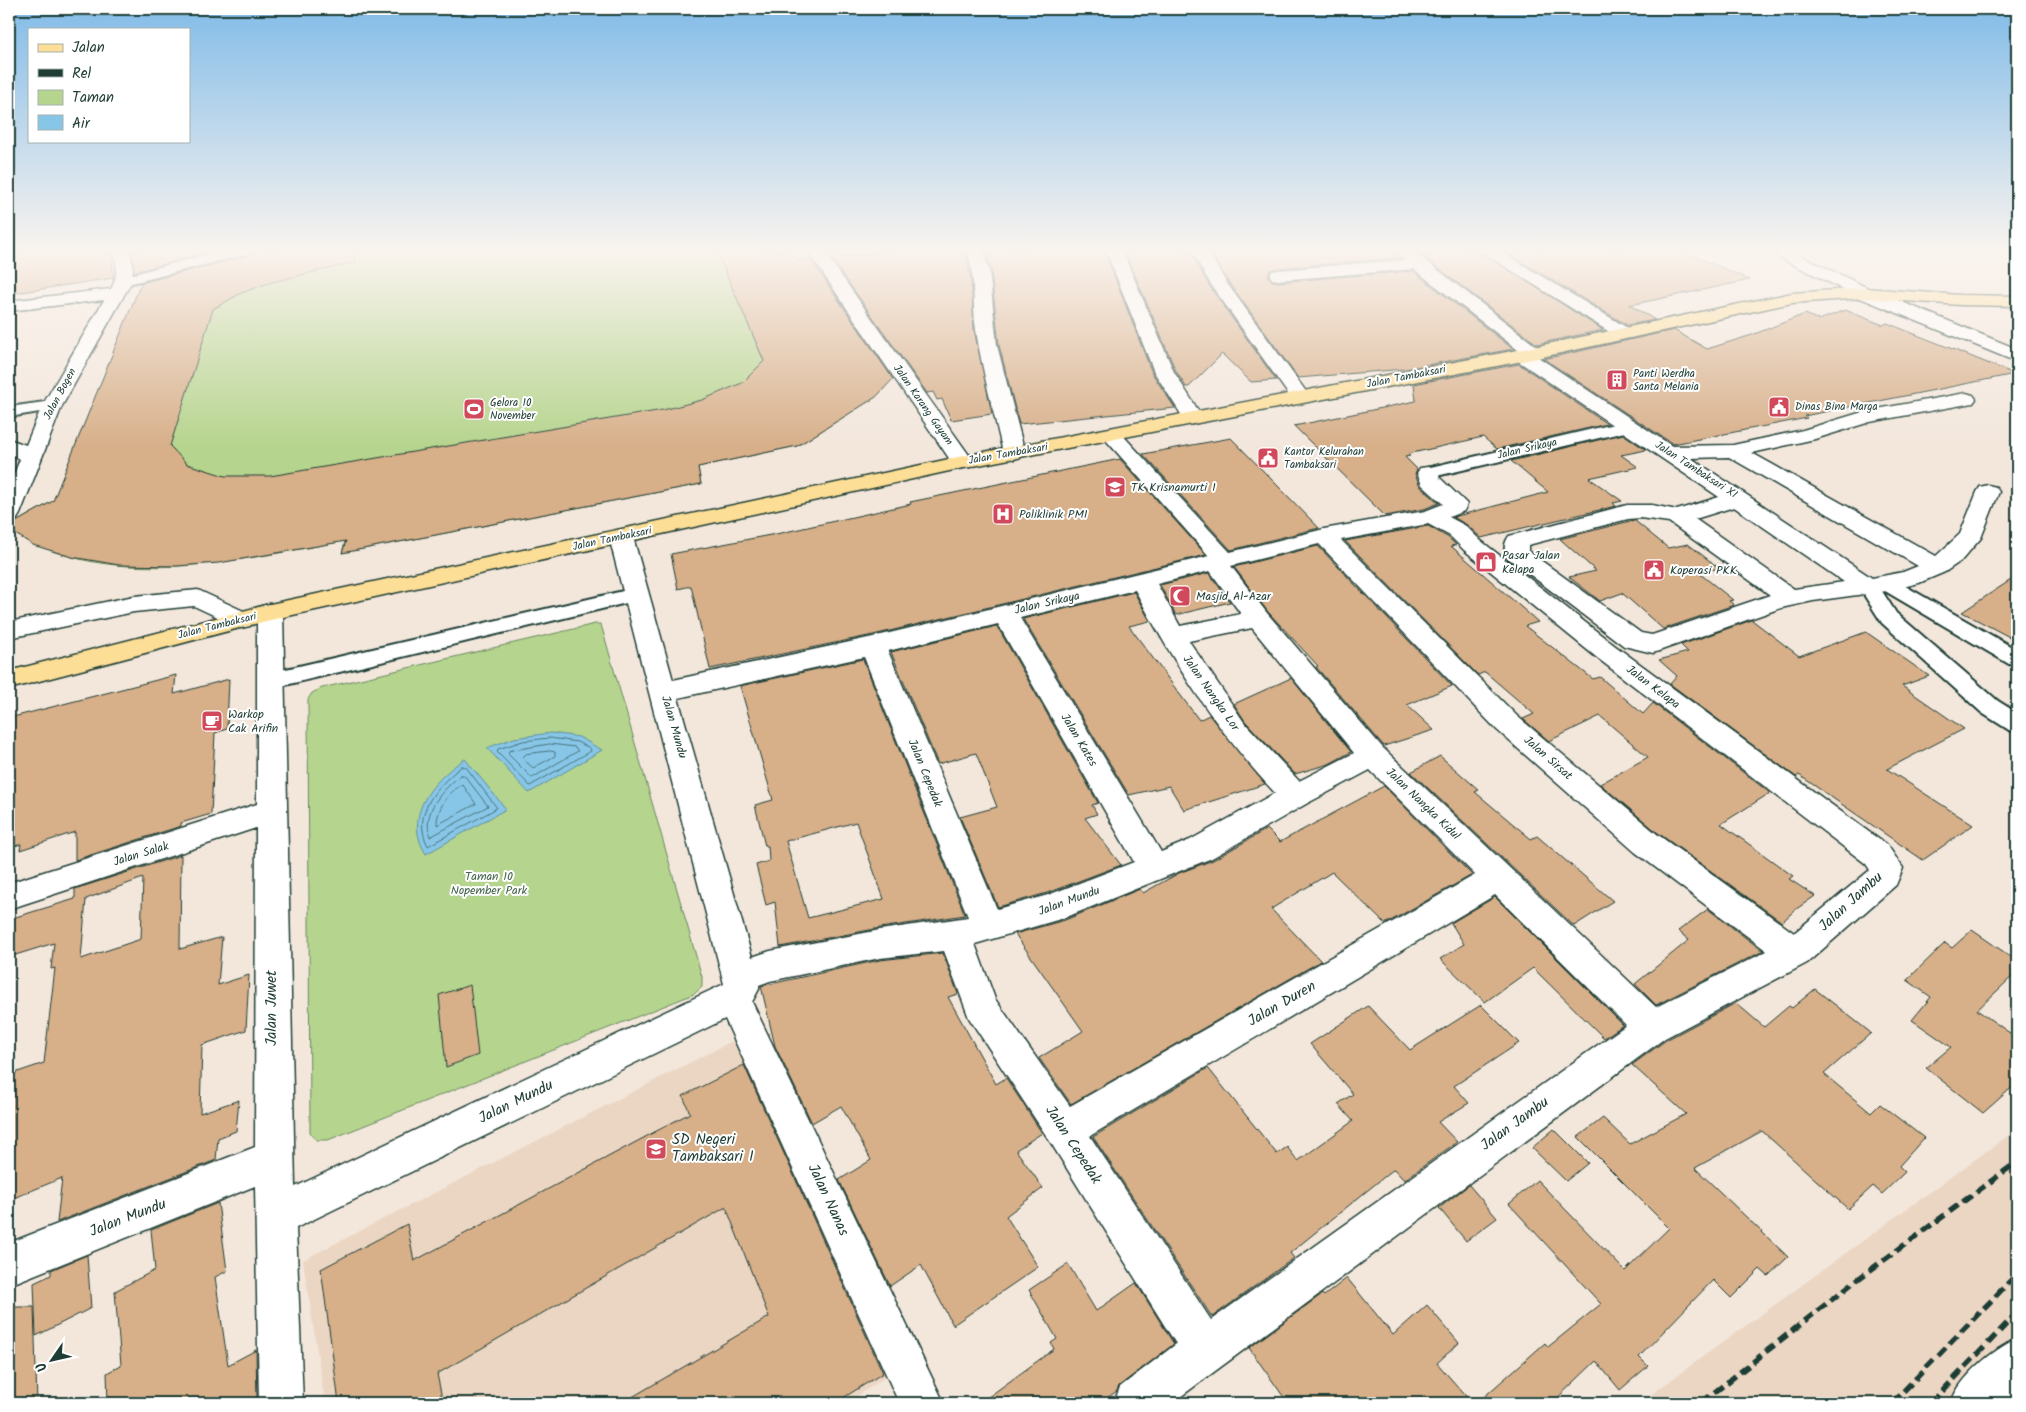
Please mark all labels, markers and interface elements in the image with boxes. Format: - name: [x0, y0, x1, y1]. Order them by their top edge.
- legend: [28, 28, 190, 142]
- text: Jalan: [72, 36, 105, 60]
- text: Rel: [72, 62, 92, 86]
- text: Taman: [72, 86, 114, 110]
- text: Air: [72, 112, 91, 136]
- street label: Jalan Tambaksari: [1365, 360, 1448, 394]
- street label: Jalan Karang Gayam: [888, 361, 958, 449]
- street label: Jalan Bogen: [39, 365, 81, 423]
- place label: Panti Werdha Santa Melania: [1633, 365, 1699, 396]
- building icon: Panti Werdha Santa Melania: [1605, 368, 1629, 392]
- place label: Gelora 10 November: [490, 394, 537, 425]
- public building icon: Dinas Bina Marga: [1767, 395, 1791, 419]
- sports icon: Gelora 10 November: [462, 397, 486, 421]
- place label: Dinas Bina Marga: [1795, 398, 1878, 416]
- street label: Jalan Srikaya: [1495, 433, 1559, 465]
- street label: Jalan Tambaksari XI: [1651, 437, 1741, 503]
- street label: Jalan Tambaksari: [967, 438, 1050, 470]
- place label: Kantor Kelurahan Tambaksari: [1284, 443, 1364, 474]
- public building icon: Kantor Kelurahan Tambaksari: [1256, 446, 1280, 470]
- school or university icon: TK Krisnamurti 1: [1103, 475, 1127, 499]
- place label: TK Krisnamurti 1: [1131, 478, 1216, 497]
- hospital icon: Poliklinik PMI: [991, 502, 1015, 526]
- place label: Poliklinik PMI: [1019, 505, 1088, 524]
- street label: Jalan Tambaksari: [571, 522, 654, 556]
- place label: Pasar Jalan Kelapa: [1502, 546, 1560, 579]
- shop icon: Pasar Jalan Kelapa: [1474, 550, 1498, 574]
- public building icon: Koperasi PKK: [1642, 558, 1666, 582]
- place label: Koperasi PKK: [1670, 561, 1738, 580]
- mosque icon: Masjid Al-Azar: [1168, 584, 1192, 608]
- street label: Jalan Srikaya: [1012, 586, 1082, 620]
- place label: Masjid Al-Azar: [1196, 587, 1272, 606]
- street label: Jalan Tambaksari: [176, 607, 259, 644]
- street label: Jalan Nangka Lor: [1178, 651, 1245, 736]
- street label: Jalan Kelapa: [1622, 660, 1684, 714]
- street label: Jalan Mundu: [656, 693, 692, 761]
- place label: Warkop Cak Arifin: [228, 705, 278, 738]
- cafe icon: Warkop Cak Arifin: [200, 709, 224, 733]
- street label: Jalan Kates: [1056, 710, 1102, 770]
- street label: Jalan Sirsat: [1519, 731, 1577, 785]
- street label: Jalan Cepedak: [903, 736, 947, 810]
- street label: Jalan Nangka Kidul: [1381, 763, 1465, 845]
- street label: Jalan Salak: [111, 836, 171, 871]
- street label: Jalan Jambu: [1813, 866, 1889, 938]
- park label: Taman 10 Nopember Park: [451, 867, 528, 900]
- street label: Jalan Mundu: [1035, 881, 1103, 921]
- street label: Jalan Juwet: [260, 970, 284, 1046]
- street label: Jalan Duren: [1243, 975, 1321, 1033]
- street label: Jalan Mundu: [475, 1074, 557, 1130]
- street label: Jalan Jambu: [1476, 1091, 1554, 1157]
- street label: Jalan Cepedak: [1038, 1101, 1108, 1190]
- place label: SD Negeri Tambaksari I: [672, 1128, 754, 1169]
- school or university icon: SD Negeri Tambaksari I: [644, 1137, 668, 1161]
- street label: Jalan Nanas: [801, 1160, 855, 1241]
- street label: Jalan Mundu: [86, 1192, 170, 1244]
- north arrow: [28, 1334, 78, 1384]
- text: U: [30, 1357, 54, 1376]

